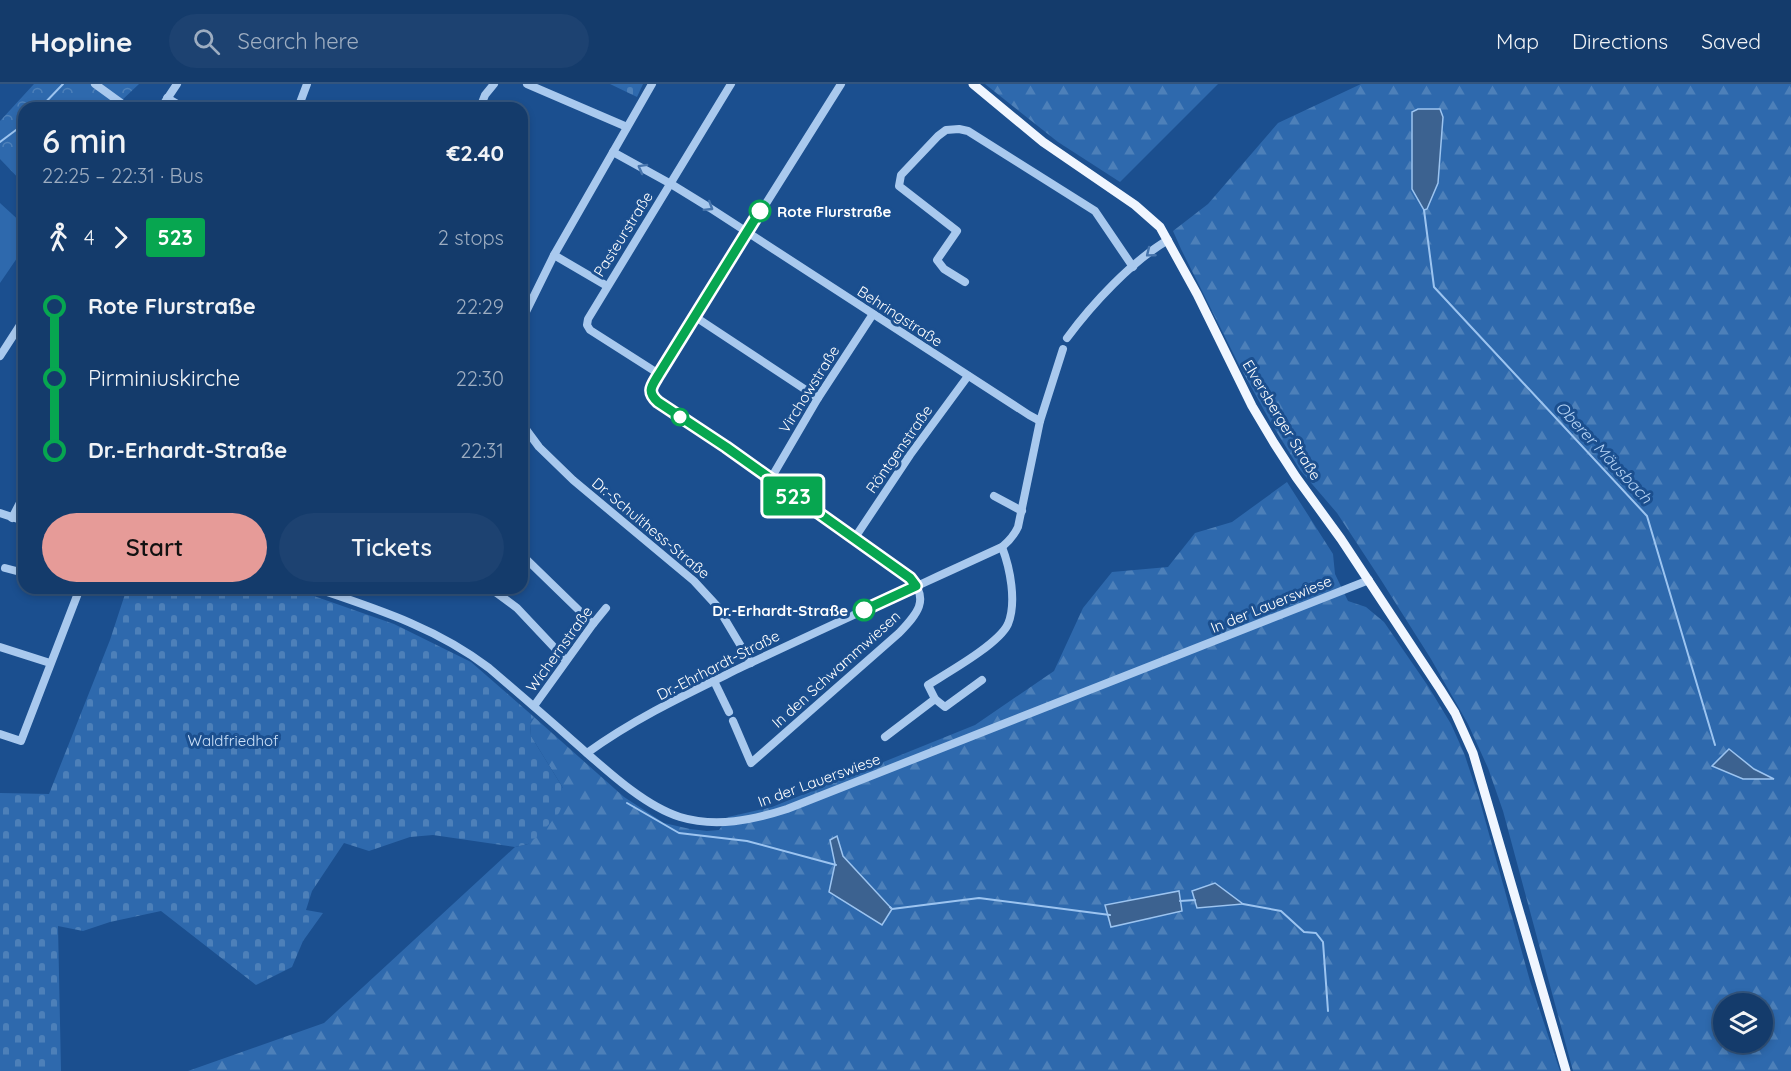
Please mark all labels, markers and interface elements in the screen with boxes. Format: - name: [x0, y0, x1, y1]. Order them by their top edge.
- search box: [169, 14, 589, 68]
- text: Hopline: [30, 24, 133, 59]
- icon: search: [190, 25, 223, 58]
- text: Search here: [238, 27, 359, 55]
- text: Map: [1496, 28, 1539, 54]
- text: Directions: [1572, 28, 1668, 54]
- text: Saved: [1701, 28, 1761, 54]
- text: 6 min: [42, 120, 127, 161]
- text: €2.40: [446, 139, 504, 167]
- text: 22:25 – 22:31 · Bus: [42, 163, 203, 188]
- one-way arrow: [638, 164, 648, 175]
- street label: Pasteurstraße: [589, 188, 657, 280]
- one-way arrow: [703, 200, 713, 212]
- marker: Rote Flurstraße: [749, 200, 771, 222]
- place label: Rote Flurstraße: [777, 202, 892, 221]
- icon: walk: [42, 221, 75, 254]
- icon: forward: [104, 221, 137, 254]
- text: 523: [158, 224, 193, 250]
- text: 4: [84, 225, 95, 250]
- text: 2 stops: [438, 225, 504, 250]
- one-way arrow: [1146, 245, 1157, 256]
- street label: Behringstraße: [854, 281, 946, 351]
- text: Rote Flurstraße: [88, 292, 256, 320]
- text: 22:29: [456, 294, 504, 319]
- street label: Virchowstraße: [775, 342, 843, 436]
- street label: Elversberger Straße: [1239, 356, 1325, 484]
- text: Pirminiuskirche: [88, 364, 240, 392]
- text: 22:30: [456, 366, 504, 391]
- water label: Oberer Mäusbach: [1551, 397, 1657, 508]
- street label: Röntgenstraße: [862, 401, 936, 497]
- unlabelled marker: [671, 408, 689, 426]
- text: Dr.-Erhardt-Straße: [88, 436, 287, 464]
- text: 22:31: [460, 438, 504, 463]
- street label: Dr.-Schulthess-Straße: [588, 473, 714, 583]
- line badge: 523: [758, 476, 828, 516]
- text: 523: [775, 483, 811, 509]
- button: Start: [42, 513, 267, 582]
- button: Tickets: [279, 513, 504, 582]
- street label: In der Lauerswiese: [1208, 571, 1334, 637]
- marker: Dr.-Erhardt-Straße: [853, 599, 875, 621]
- place label: Dr.-Erhardt-Straße: [712, 601, 848, 620]
- street label: Wichernstraße: [522, 602, 596, 696]
- street label: In den Schwammwiesen: [768, 606, 904, 732]
- street label: Dr.-Ehrhardt-Straße: [653, 626, 783, 704]
- park label: Waldfriedhof: [188, 731, 279, 750]
- street label: In der Lauerswiese: [755, 749, 883, 811]
- map controls: [1713, 993, 1773, 1053]
- button: layers: [1713, 993, 1773, 1053]

